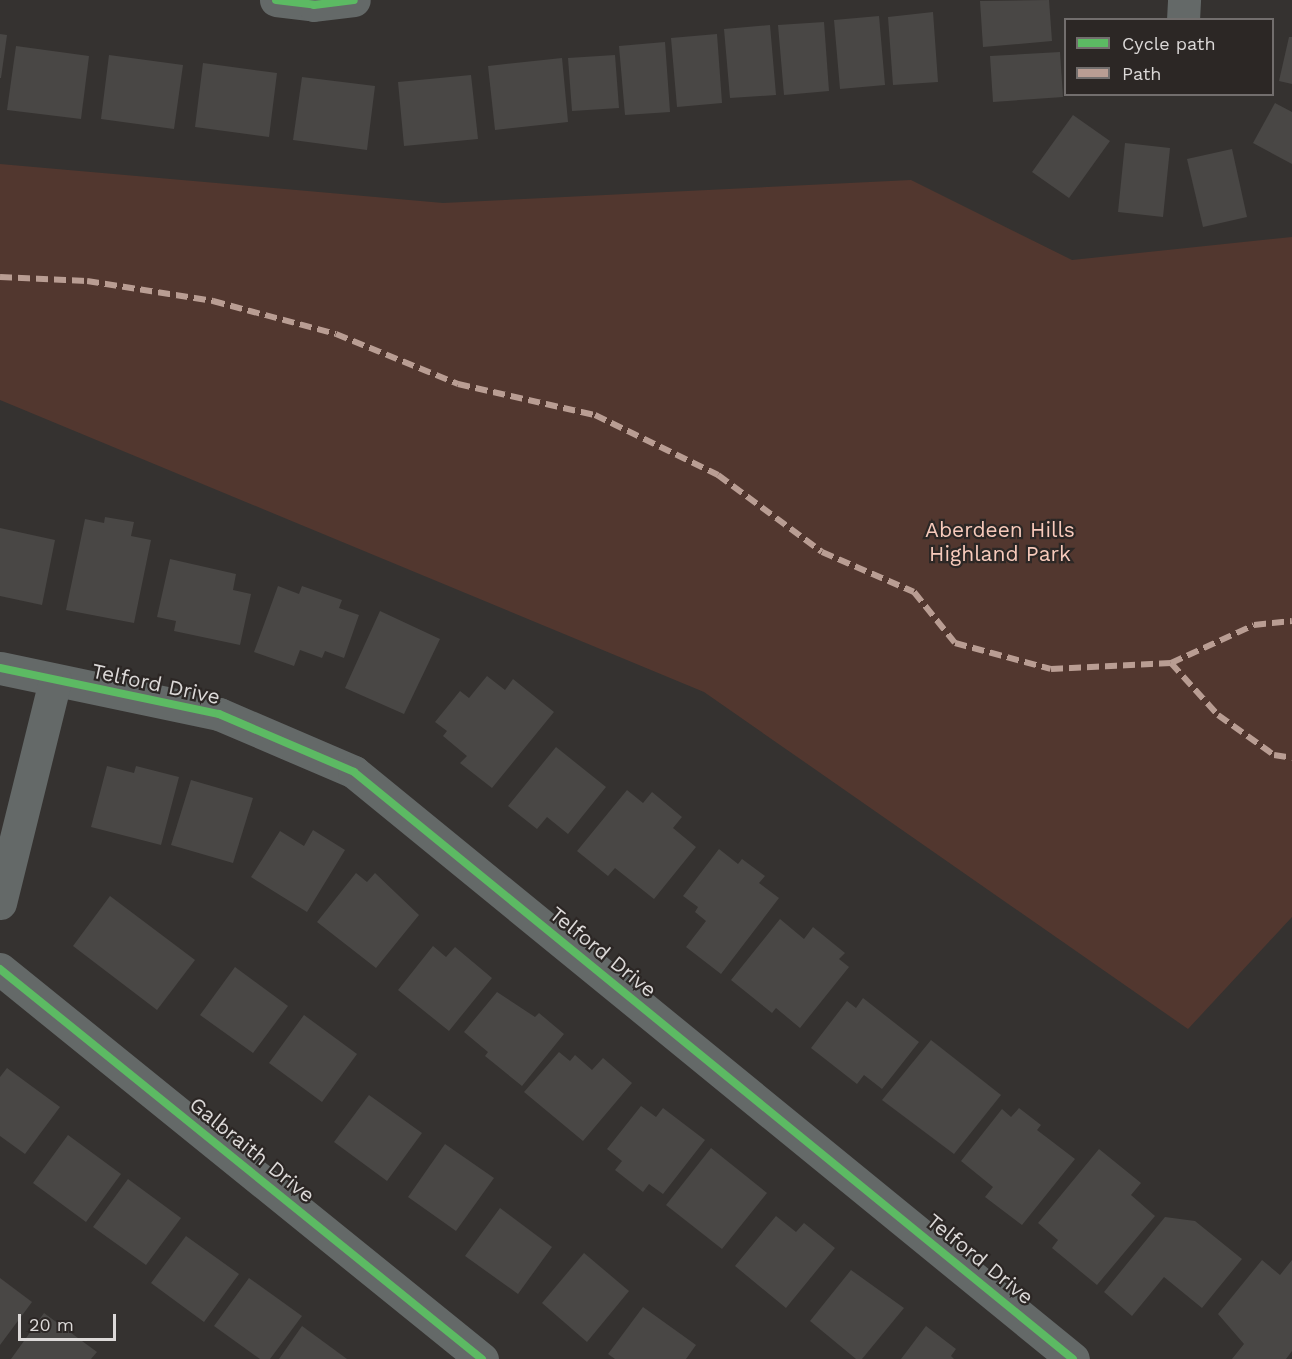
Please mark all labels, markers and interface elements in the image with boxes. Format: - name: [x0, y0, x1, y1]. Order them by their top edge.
- legend: [1064, 18, 1274, 96]
- text: Cycle path: [1122, 33, 1216, 54]
- text: Path: [1122, 63, 1162, 84]
- park label: Aberdeen Hills Highland Park: [925, 517, 1075, 567]
- street label: Telford Drive: [90, 658, 222, 710]
- street label: Telford Drive: [544, 901, 662, 1003]
- street label: Galbraith Drive: [184, 1092, 320, 1208]
- street label: Telford Drive: [921, 1208, 1039, 1310]
- scale bar: [21, 1302, 118, 1340]
- text: 20 m: [29, 1314, 74, 1335]

